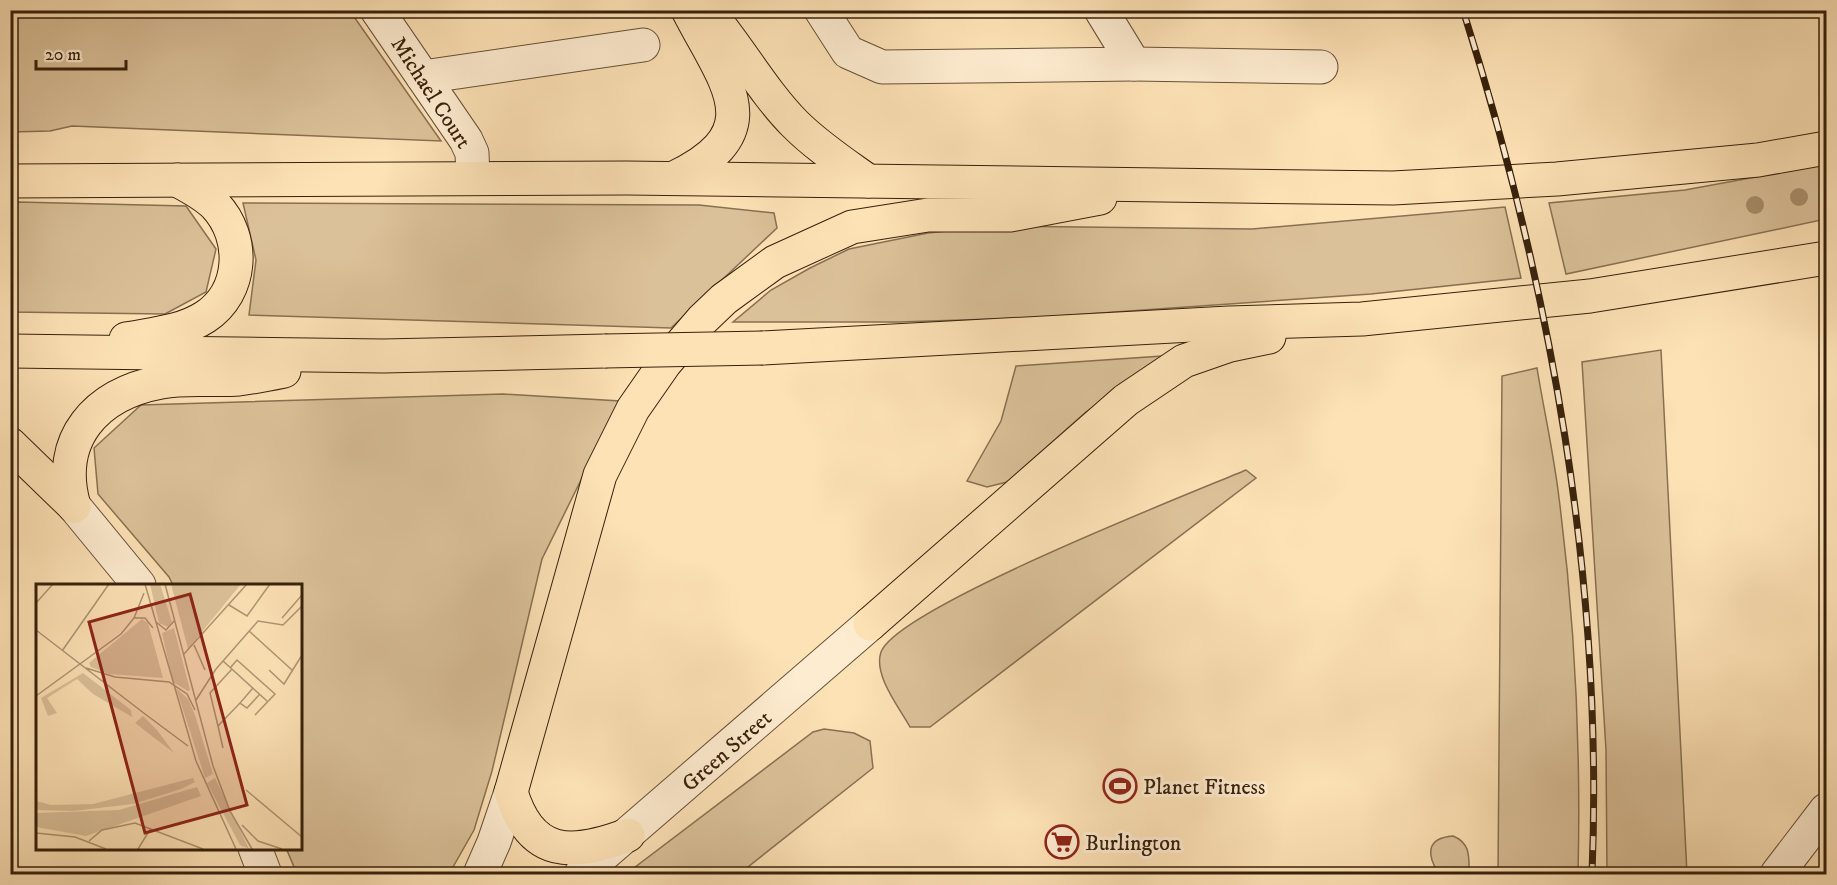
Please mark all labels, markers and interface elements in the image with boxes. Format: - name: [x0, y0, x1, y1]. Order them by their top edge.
- street label: Michael Court: [385, 32, 477, 154]
- scale bar: [36, 33, 126, 71]
- text: 20 m: [45, 44, 81, 66]
- inset map: [36, 584, 302, 849]
- street label: Green Street: [677, 705, 777, 797]
- sports icon: Planet Fitness: [1102, 768, 1138, 804]
- place label: Planet Fitness: [1143, 774, 1265, 801]
- supermarket icon: Burlington: [1044, 824, 1080, 860]
- place label: Burlington: [1085, 830, 1182, 857]

